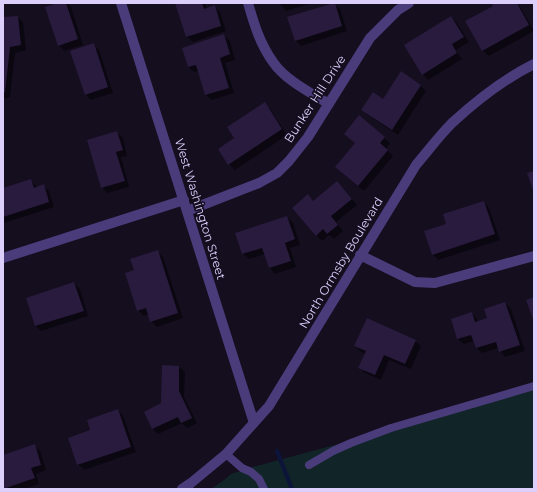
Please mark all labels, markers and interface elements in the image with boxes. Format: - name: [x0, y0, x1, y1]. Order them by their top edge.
- street label: Bunker Hill Drive: [281, 52, 348, 145]
- street label: West Washington Street: [172, 136, 229, 281]
- street label: North Ormsby Boulevard: [295, 194, 386, 331]

